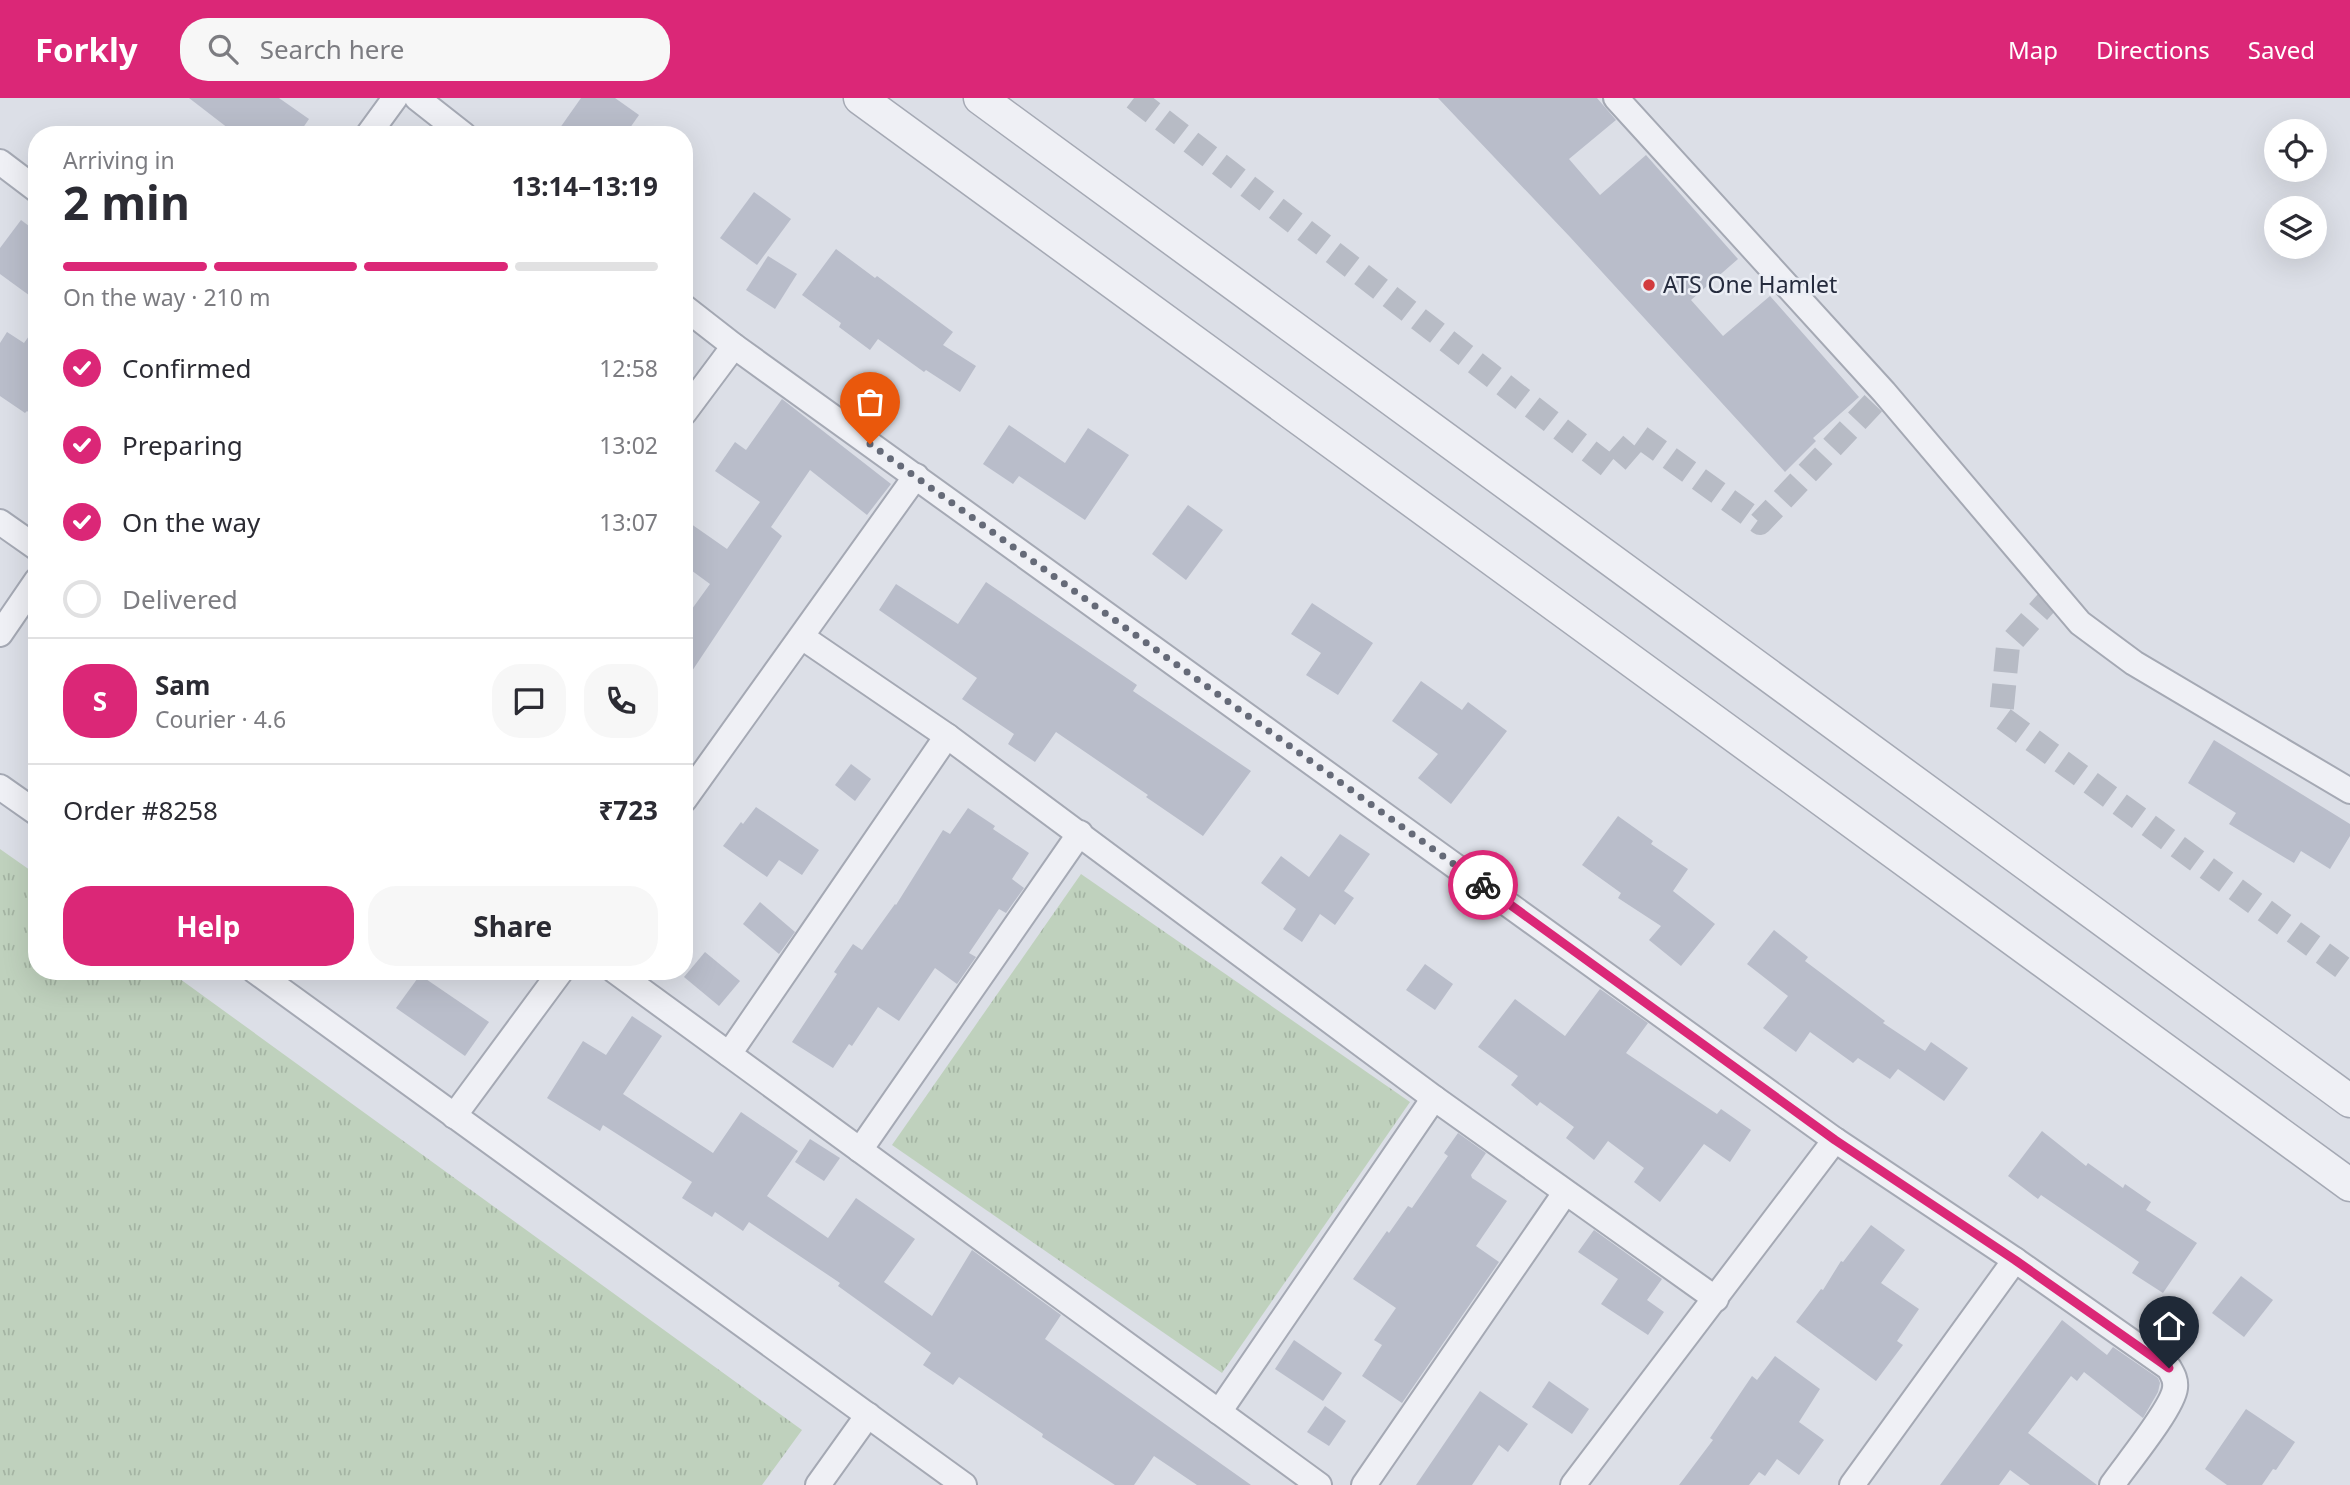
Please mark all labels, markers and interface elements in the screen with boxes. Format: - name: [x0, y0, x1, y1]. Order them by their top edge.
- search box: [180, 18, 670, 81]
- text: Forkly: [35, 27, 138, 72]
- icon: search: [204, 30, 242, 68]
- text: Search here: [260, 31, 404, 67]
- text: Map: [2008, 33, 2058, 66]
- text: Directions: [2096, 33, 2210, 66]
- text: Saved: [2248, 33, 2315, 66]
- map controls: [2264, 119, 2327, 259]
- button: locate: [2264, 119, 2327, 182]
- text: Arriving in: [63, 144, 175, 176]
- text: 13:14–13:19: [511, 168, 658, 204]
- text: 2 min: [63, 171, 190, 233]
- button: layers: [2264, 196, 2327, 259]
- place label: ATS One Hamlet: [1663, 268, 1837, 300]
- marker: ATS One Hamlet: [1641, 277, 1657, 293]
- text: On the way · 210 m: [63, 281, 270, 313]
- icon: check: [63, 349, 101, 387]
- text: Confirmed: [122, 350, 252, 386]
- text: 12:58: [599, 352, 658, 384]
- pin: [840, 372, 900, 444]
- icon: bag: [851, 383, 889, 421]
- icon: check: [63, 426, 101, 464]
- text: Preparing: [122, 427, 243, 463]
- text: 13:02: [599, 429, 658, 461]
- icon: check: [63, 503, 101, 541]
- text: On the way: [122, 504, 260, 540]
- text: 13:07: [599, 506, 658, 538]
- text: Delivered: [122, 581, 238, 617]
- button: chat: [492, 664, 566, 738]
- button: phone: [584, 664, 658, 738]
- text: Sam: [155, 667, 210, 703]
- text: S: [93, 683, 107, 719]
- text: Courier · 4.6: [155, 703, 286, 735]
- text: Order #8258: [63, 792, 218, 828]
- text: ₹723: [599, 792, 658, 828]
- courier: [1448, 850, 1518, 920]
- icon: bike: [1464, 866, 1502, 904]
- button: Help: [63, 886, 354, 966]
- button: Share: [368, 886, 658, 966]
- pin: [2139, 1296, 2199, 1368]
- icon: home: [2150, 1307, 2188, 1345]

